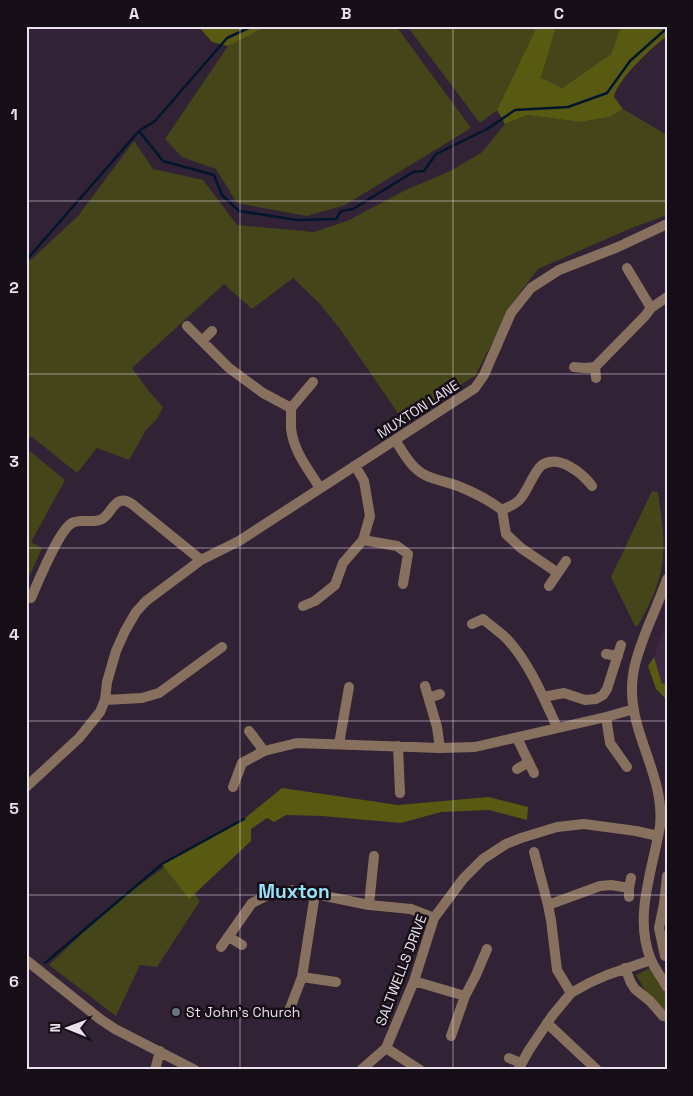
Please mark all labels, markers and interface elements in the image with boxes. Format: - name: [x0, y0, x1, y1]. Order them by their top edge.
- text: A: [129, 3, 139, 24]
- text: B: [341, 3, 351, 24]
- text: C: [554, 3, 564, 24]
- text: 1: [10, 104, 18, 125]
- text: 2: [9, 277, 19, 298]
- street label: MUXTON LANE: [374, 376, 462, 442]
- text: 3: [9, 451, 19, 472]
- text: 4: [9, 624, 19, 645]
- text: 5: [9, 798, 19, 819]
- district label: Muxton: [258, 879, 330, 904]
- street label: SALTWELLS DRIVE: [372, 912, 431, 1028]
- text: 6: [9, 971, 19, 992]
- place label: St John's Church: [186, 1003, 300, 1021]
- north arrow: [42, 1004, 92, 1054]
- marker: St John's Church: [170, 1006, 182, 1018]
- text: N: [46, 1023, 64, 1033]

